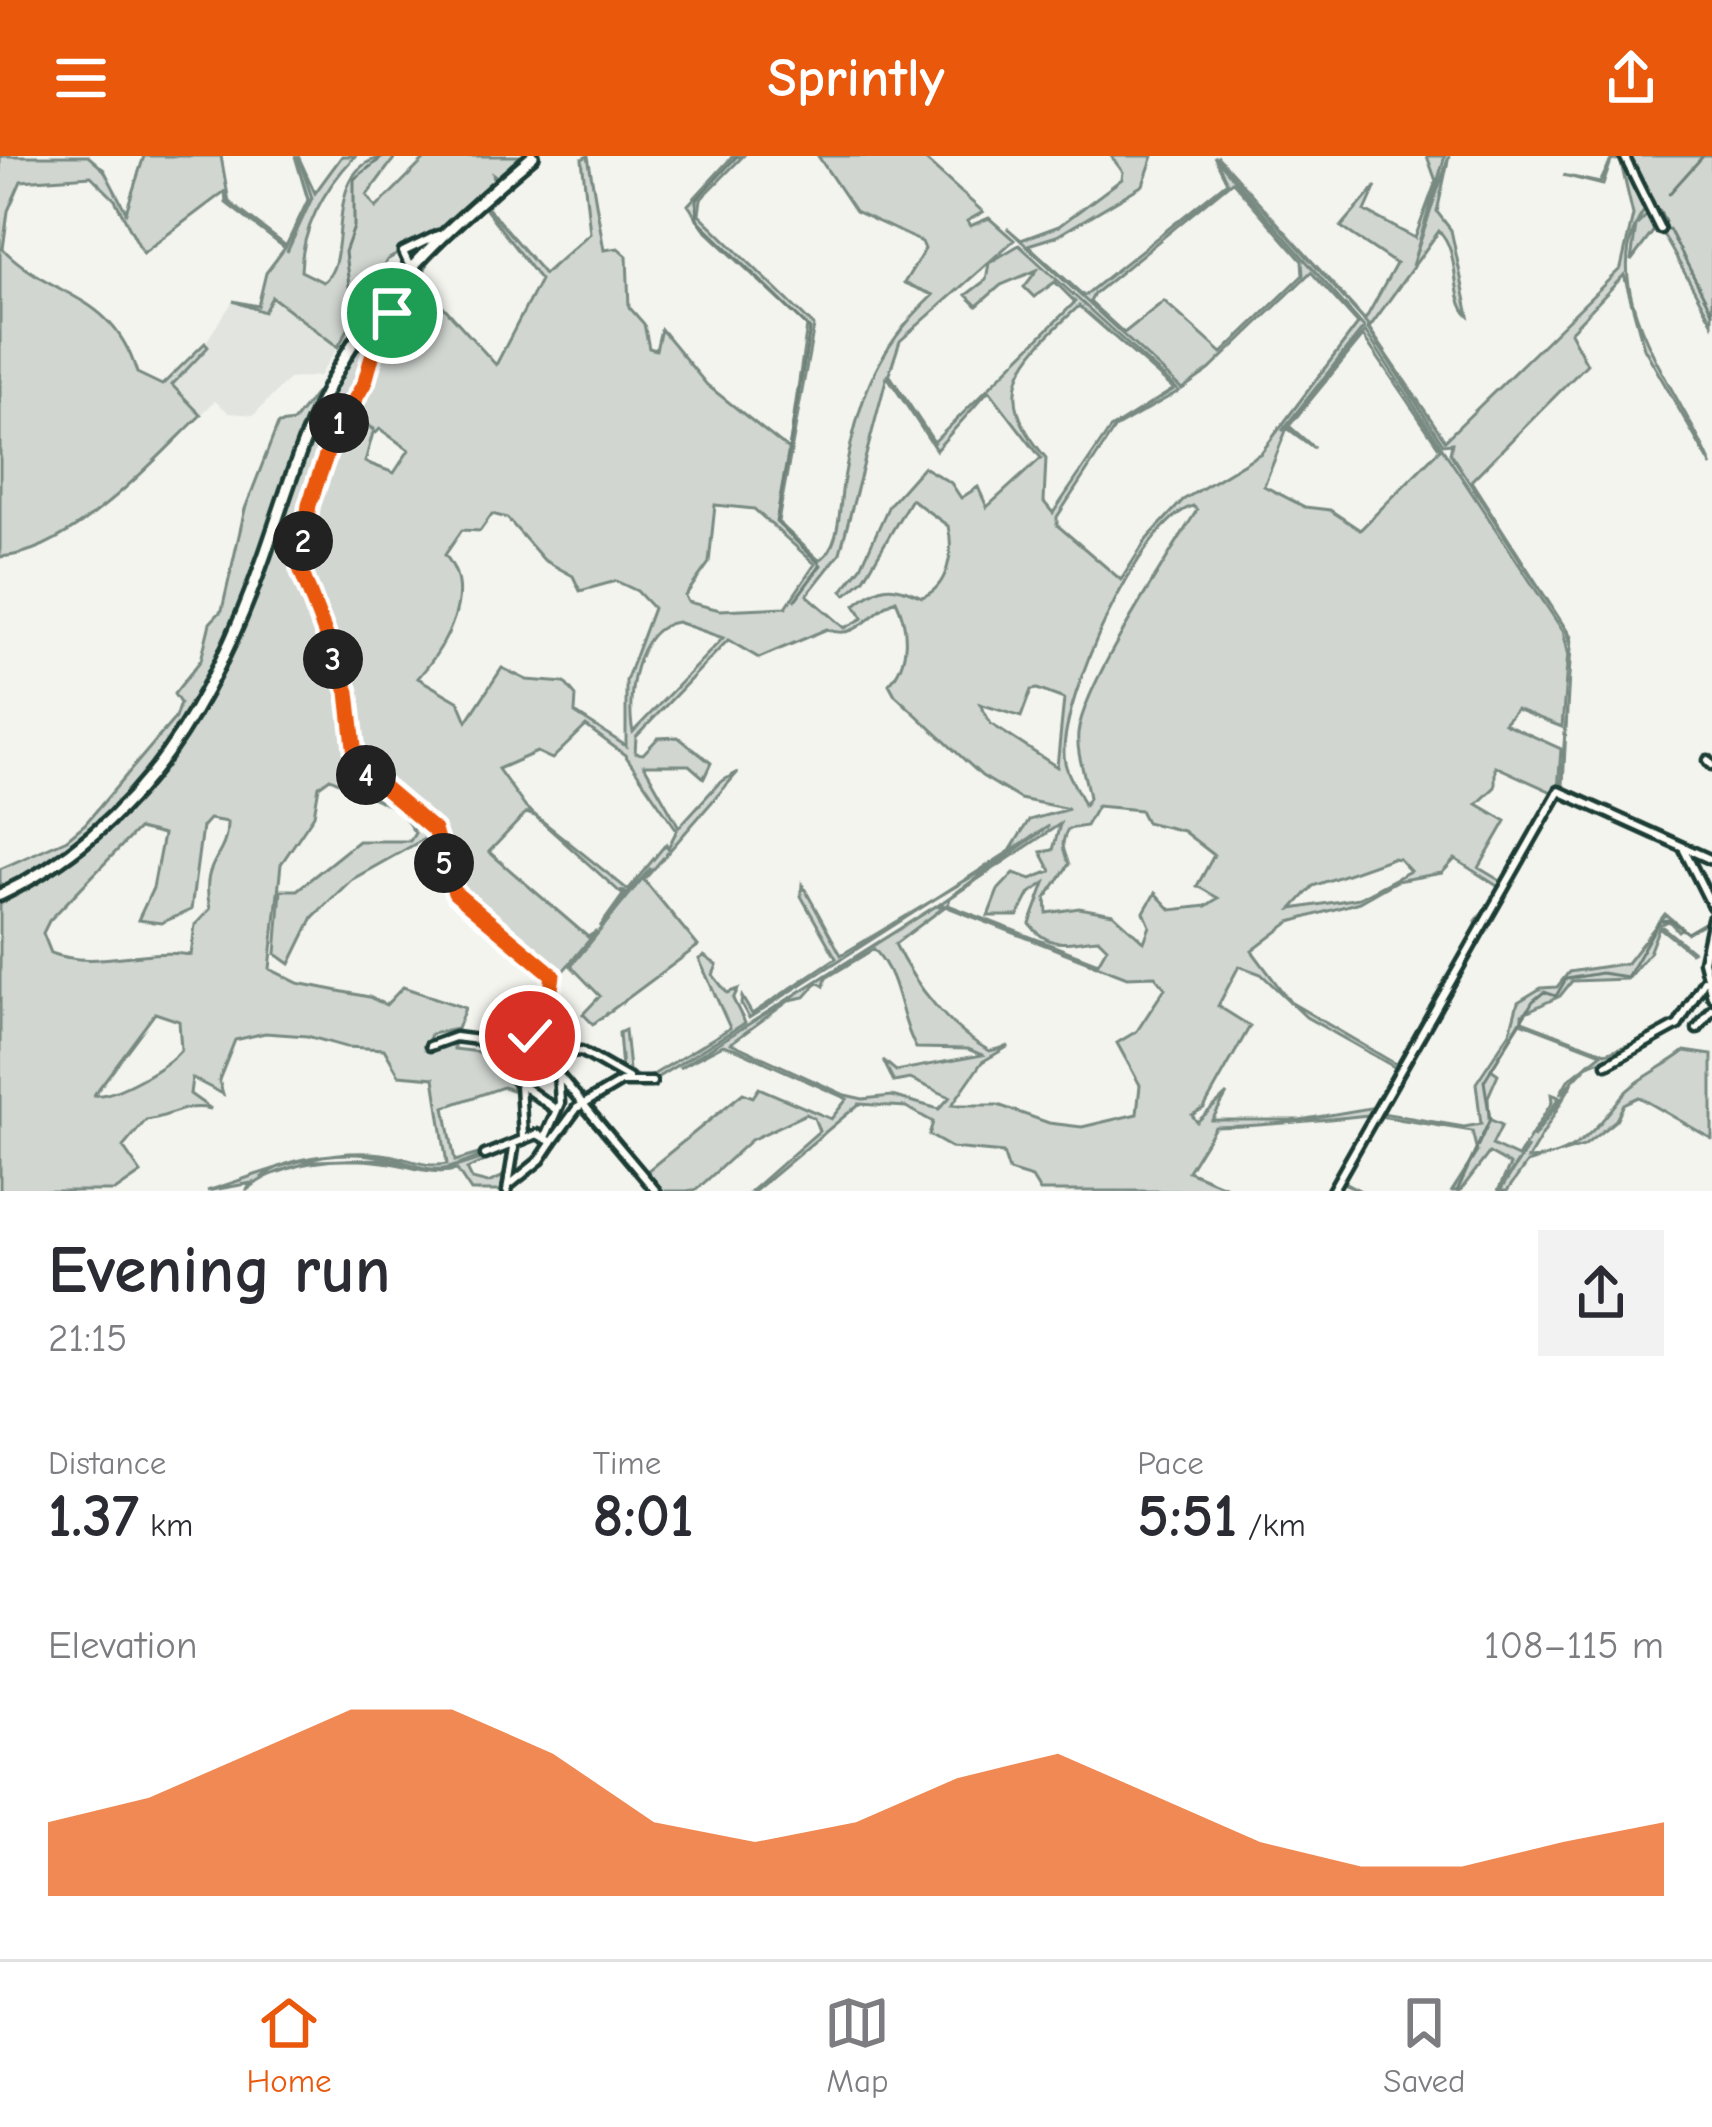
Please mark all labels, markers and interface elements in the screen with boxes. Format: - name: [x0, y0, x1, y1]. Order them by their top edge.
- icon: menu: [48, 45, 114, 111]
- icon: share: [1598, 45, 1664, 111]
- text: Sprintly: [767, 47, 945, 110]
- pin: [341, 262, 443, 364]
- icon: arrive: [359, 280, 425, 346]
- pin: 1: [309, 393, 369, 453]
- text: 1: [333, 404, 345, 442]
- pin: 2: [273, 511, 333, 571]
- text: 2: [295, 522, 311, 560]
- pin: 3: [303, 629, 363, 689]
- text: 3: [325, 640, 341, 678]
- pin: 4: [336, 745, 396, 805]
- text: 4: [358, 756, 374, 794]
- pin: 5: [414, 833, 474, 893]
- text: 5: [435, 844, 453, 882]
- pin: [479, 985, 581, 1087]
- icon: check: [497, 1003, 563, 1069]
- button: share: [1538, 1230, 1664, 1356]
- text: Evening run: [48, 1233, 390, 1309]
- text: 21:15: [48, 1316, 127, 1361]
- text: Distance: [48, 1444, 166, 1482]
- text: Time: [593, 1444, 661, 1482]
- text: Pace: [1137, 1444, 1204, 1482]
- text: 1.37: [48, 1482, 139, 1551]
- text: 8:01: [593, 1482, 694, 1551]
- text: 5:51: [1137, 1482, 1237, 1551]
- text: km: [139, 1506, 193, 1544]
- text: /km: [1237, 1506, 1306, 1544]
- text: Elevation: [48, 1623, 197, 1668]
- text: 108–115 m: [1484, 1623, 1664, 1668]
- tab: Home: [246, 1990, 332, 2100]
- tab: Map: [824, 1990, 890, 2100]
- tab: Saved: [1383, 1990, 1466, 2100]

